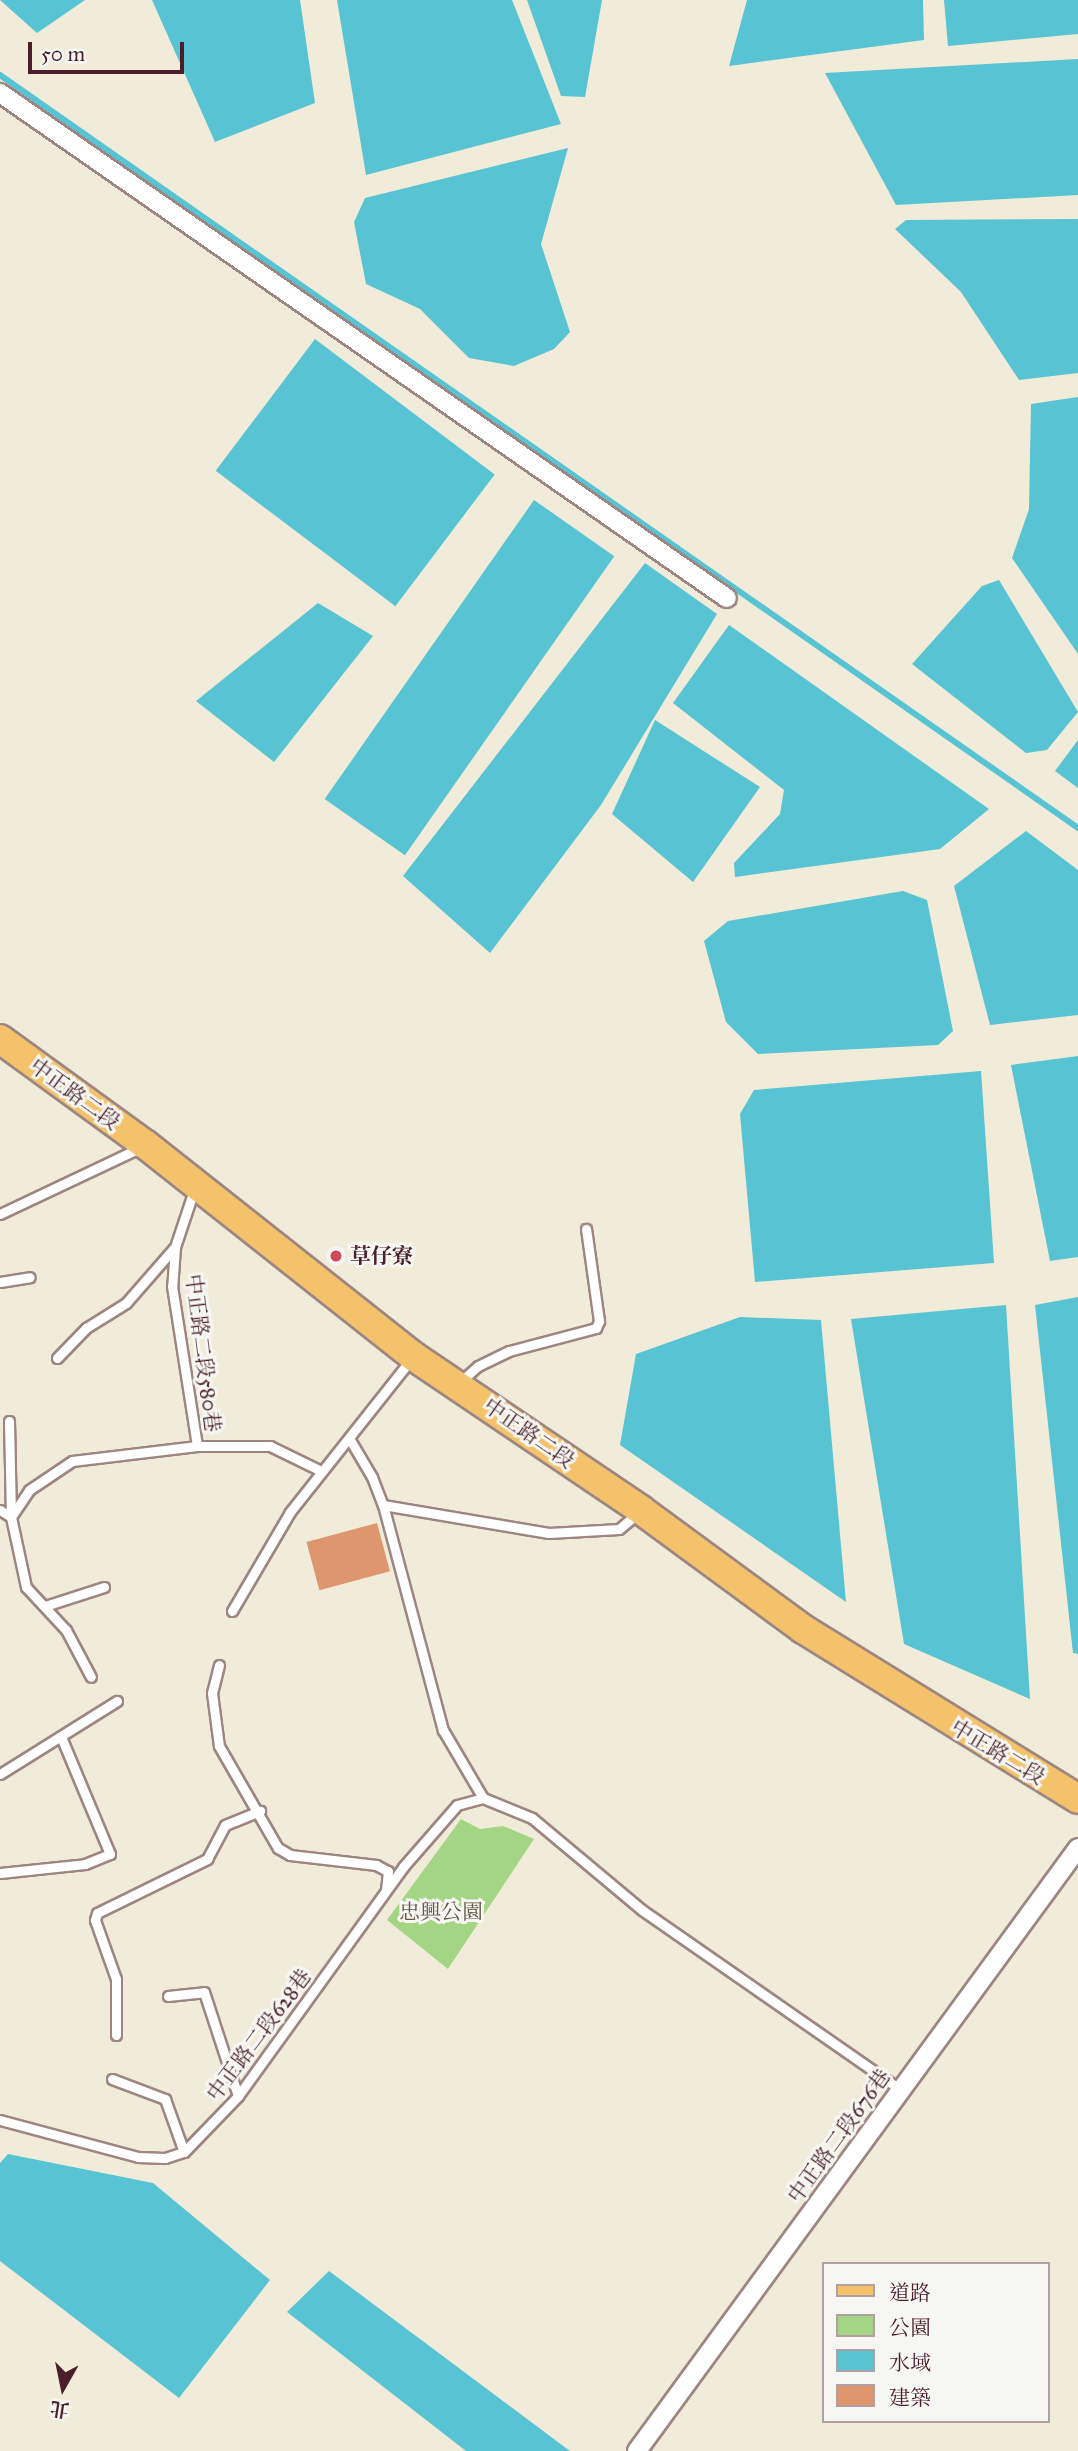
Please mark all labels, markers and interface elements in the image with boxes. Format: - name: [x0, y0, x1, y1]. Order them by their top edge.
- scale bar: [32, 28, 187, 72]
- text: 50 m: [41, 41, 85, 67]
- street label: 中正路二段: [25, 1053, 125, 1135]
- place label: 草仔寮: [350, 1243, 413, 1269]
- marker: 草仔寮: [328, 1248, 344, 1264]
- street label: 中正路二段580巷: [181, 1272, 225, 1434]
- street label: 中正路二段: [479, 1393, 579, 1473]
- street label: 中正路二段: [947, 1714, 1049, 1790]
- park label: 忠興公園: [399, 1899, 483, 1925]
- street label: 中正路二段628巷: [201, 1964, 317, 2106]
- street label: 中正路二段676巷: [782, 2064, 896, 2208]
- legend: [822, 2262, 1050, 2423]
- text: 道路: [889, 2280, 931, 2306]
- text: 公園: [889, 2315, 931, 2341]
- text: 水域: [889, 2350, 931, 2376]
- north arrow: [28, 2353, 98, 2423]
- text: 建築: [889, 2385, 931, 2411]
- text: 北: [48, 2396, 71, 2422]

